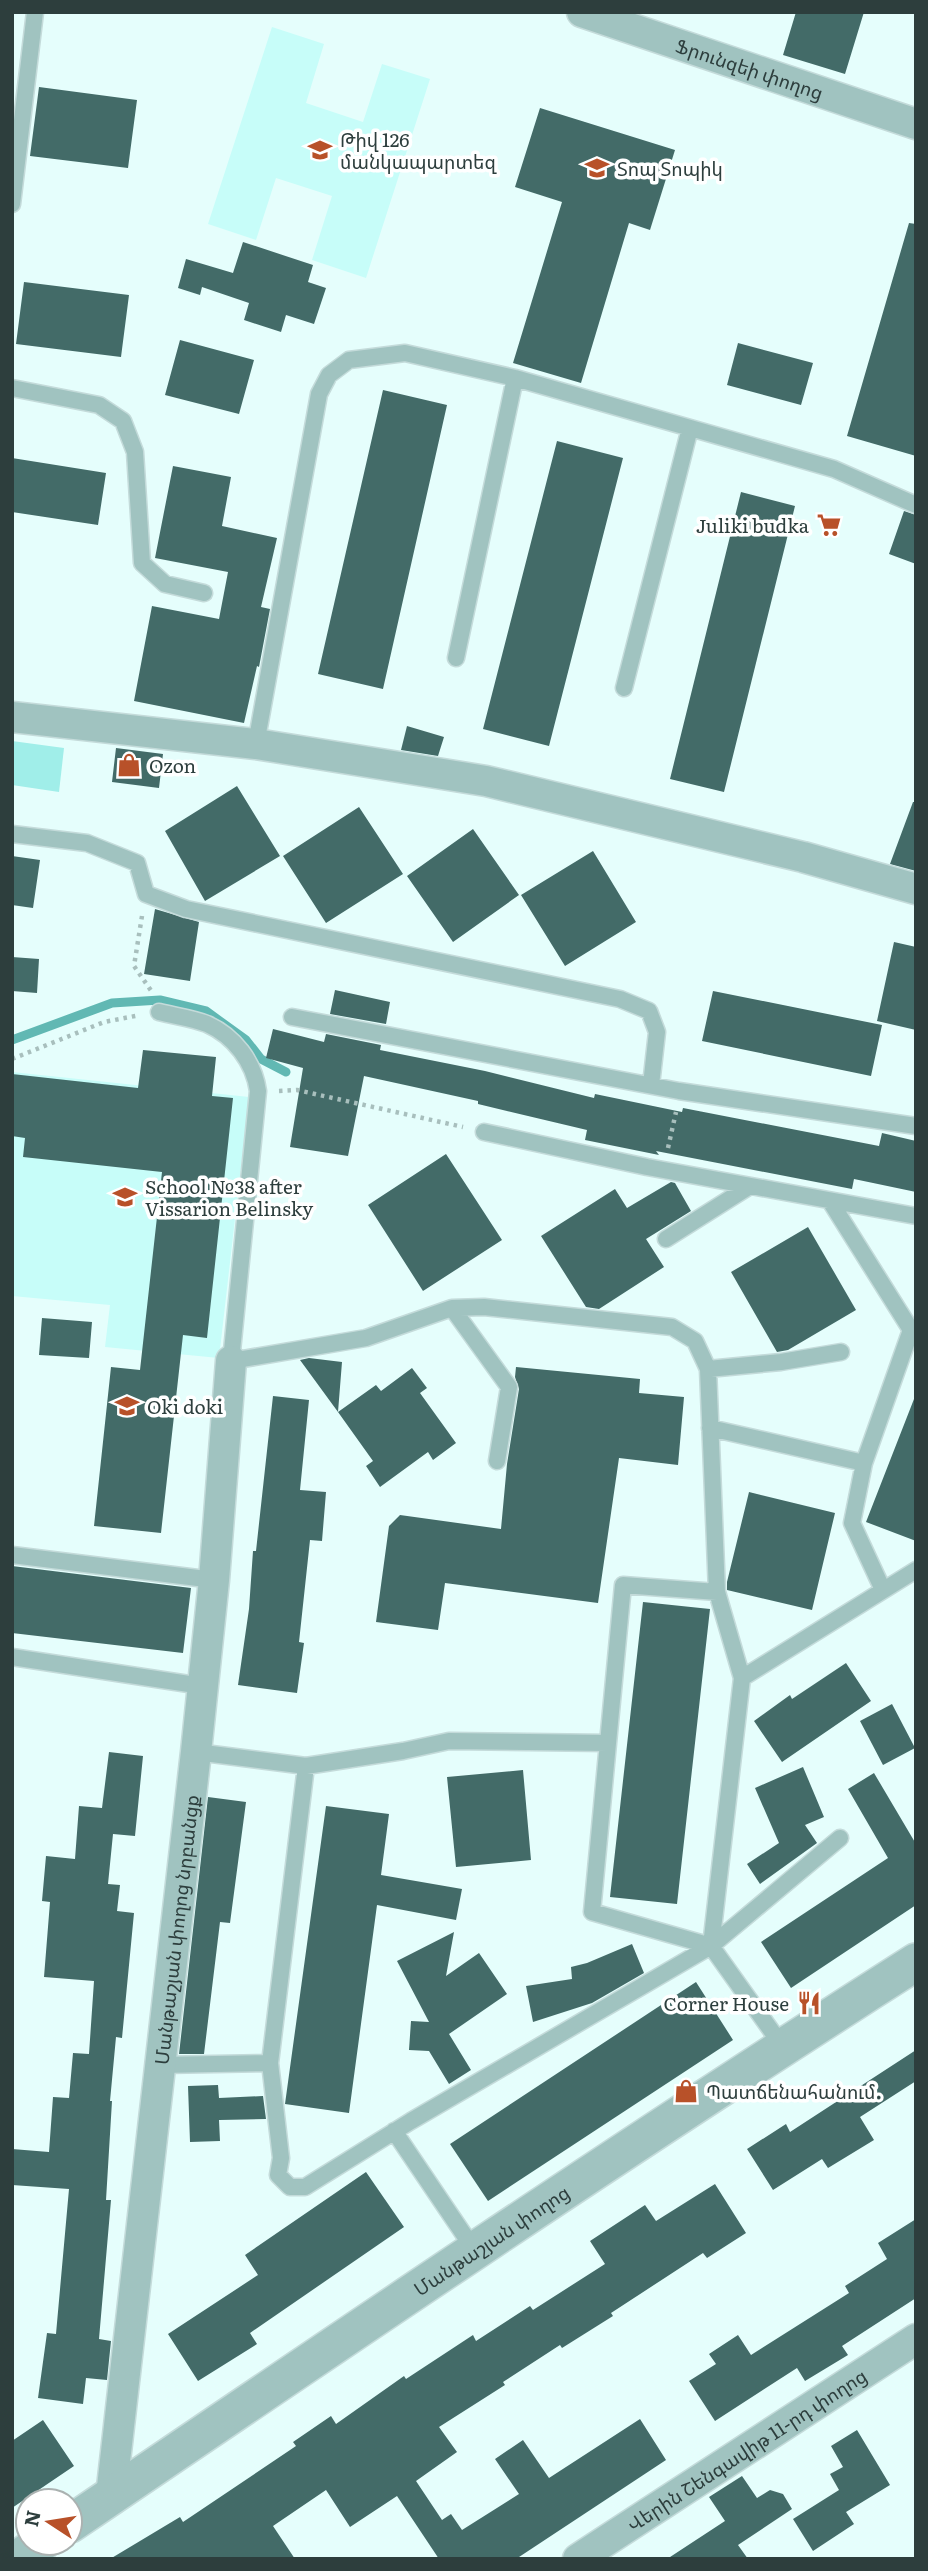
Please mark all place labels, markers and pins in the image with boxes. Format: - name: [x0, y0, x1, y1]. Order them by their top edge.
- place label: Թիվ 126 մանկապարտեզ: [340, 125, 497, 175]
- school or university icon: Թիվ 126 մանկապարտեզ: [306, 136, 334, 164]
- school or university icon: Տոպ Տոպիկ: [583, 154, 611, 182]
- place label: Տոպ Տոպիկ: [617, 154, 723, 182]
- place label: Juliki budka: [696, 511, 810, 539]
- supermarket icon: Juliki budka: [815, 511, 843, 539]
- shop icon: Ozon: [115, 751, 143, 779]
- place label: Ozon: [149, 751, 196, 779]
- place label: School №38 after Vissarion Belinsky: [145, 1172, 313, 1222]
- school or university icon: School №38 after Vissarion Belinsky: [111, 1183, 139, 1211]
- school or university icon: Oki doki: [113, 1392, 141, 1420]
- place label: Oki doki: [147, 1392, 223, 1420]
- place label: Corner House: [664, 1989, 789, 2017]
- restaurant icon: Corner House: [795, 1989, 823, 2017]
- shop icon: Պատճենահանում.: [672, 2077, 700, 2105]
- place label: Պատճենահանում.: [706, 2077, 882, 2105]

